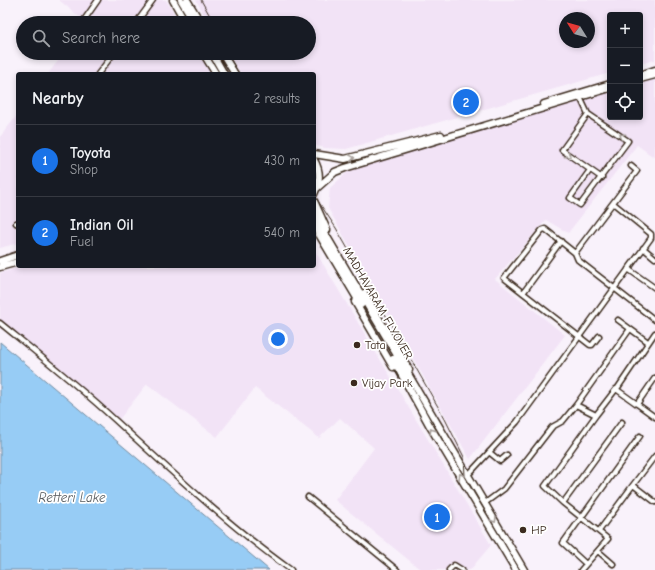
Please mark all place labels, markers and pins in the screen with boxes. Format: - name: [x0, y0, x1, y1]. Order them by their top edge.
- pin: 2: [453, 87, 479, 117]
- place label: Tata: [365, 338, 386, 352]
- marker: Tata: [352, 340, 362, 350]
- place label: Vijay Park: [362, 376, 413, 390]
- marker: Vijay Park: [349, 378, 359, 388]
- pin: 1: [424, 502, 450, 532]
- place label: HP: [531, 523, 547, 537]
- marker: HP: [518, 525, 528, 535]

